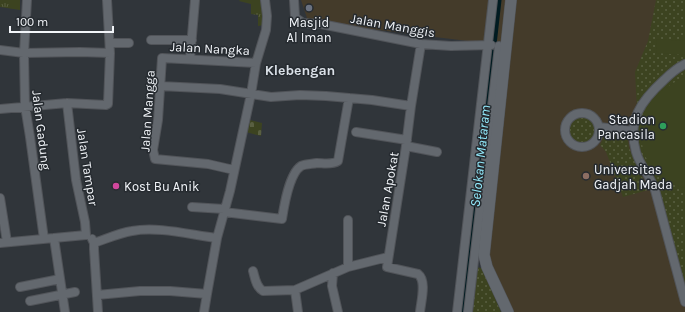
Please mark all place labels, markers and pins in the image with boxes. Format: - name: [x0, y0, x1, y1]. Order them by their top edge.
- marker: Masjid Al Iman: [304, 3, 314, 13]
- place label: Masjid Al Iman: [287, 15, 332, 45]
- place label: Stadion Pancasila: [597, 112, 655, 142]
- marker: Stadion Pancasila: [658, 121, 668, 131]
- place label: Universitas Gadjah Mada: [594, 162, 672, 192]
- marker: Universitas Gadjah Mada: [581, 171, 591, 181]
- place label: Kost Bu Anik: [124, 179, 199, 194]
- marker: Kost Bu Anik: [111, 181, 121, 191]

